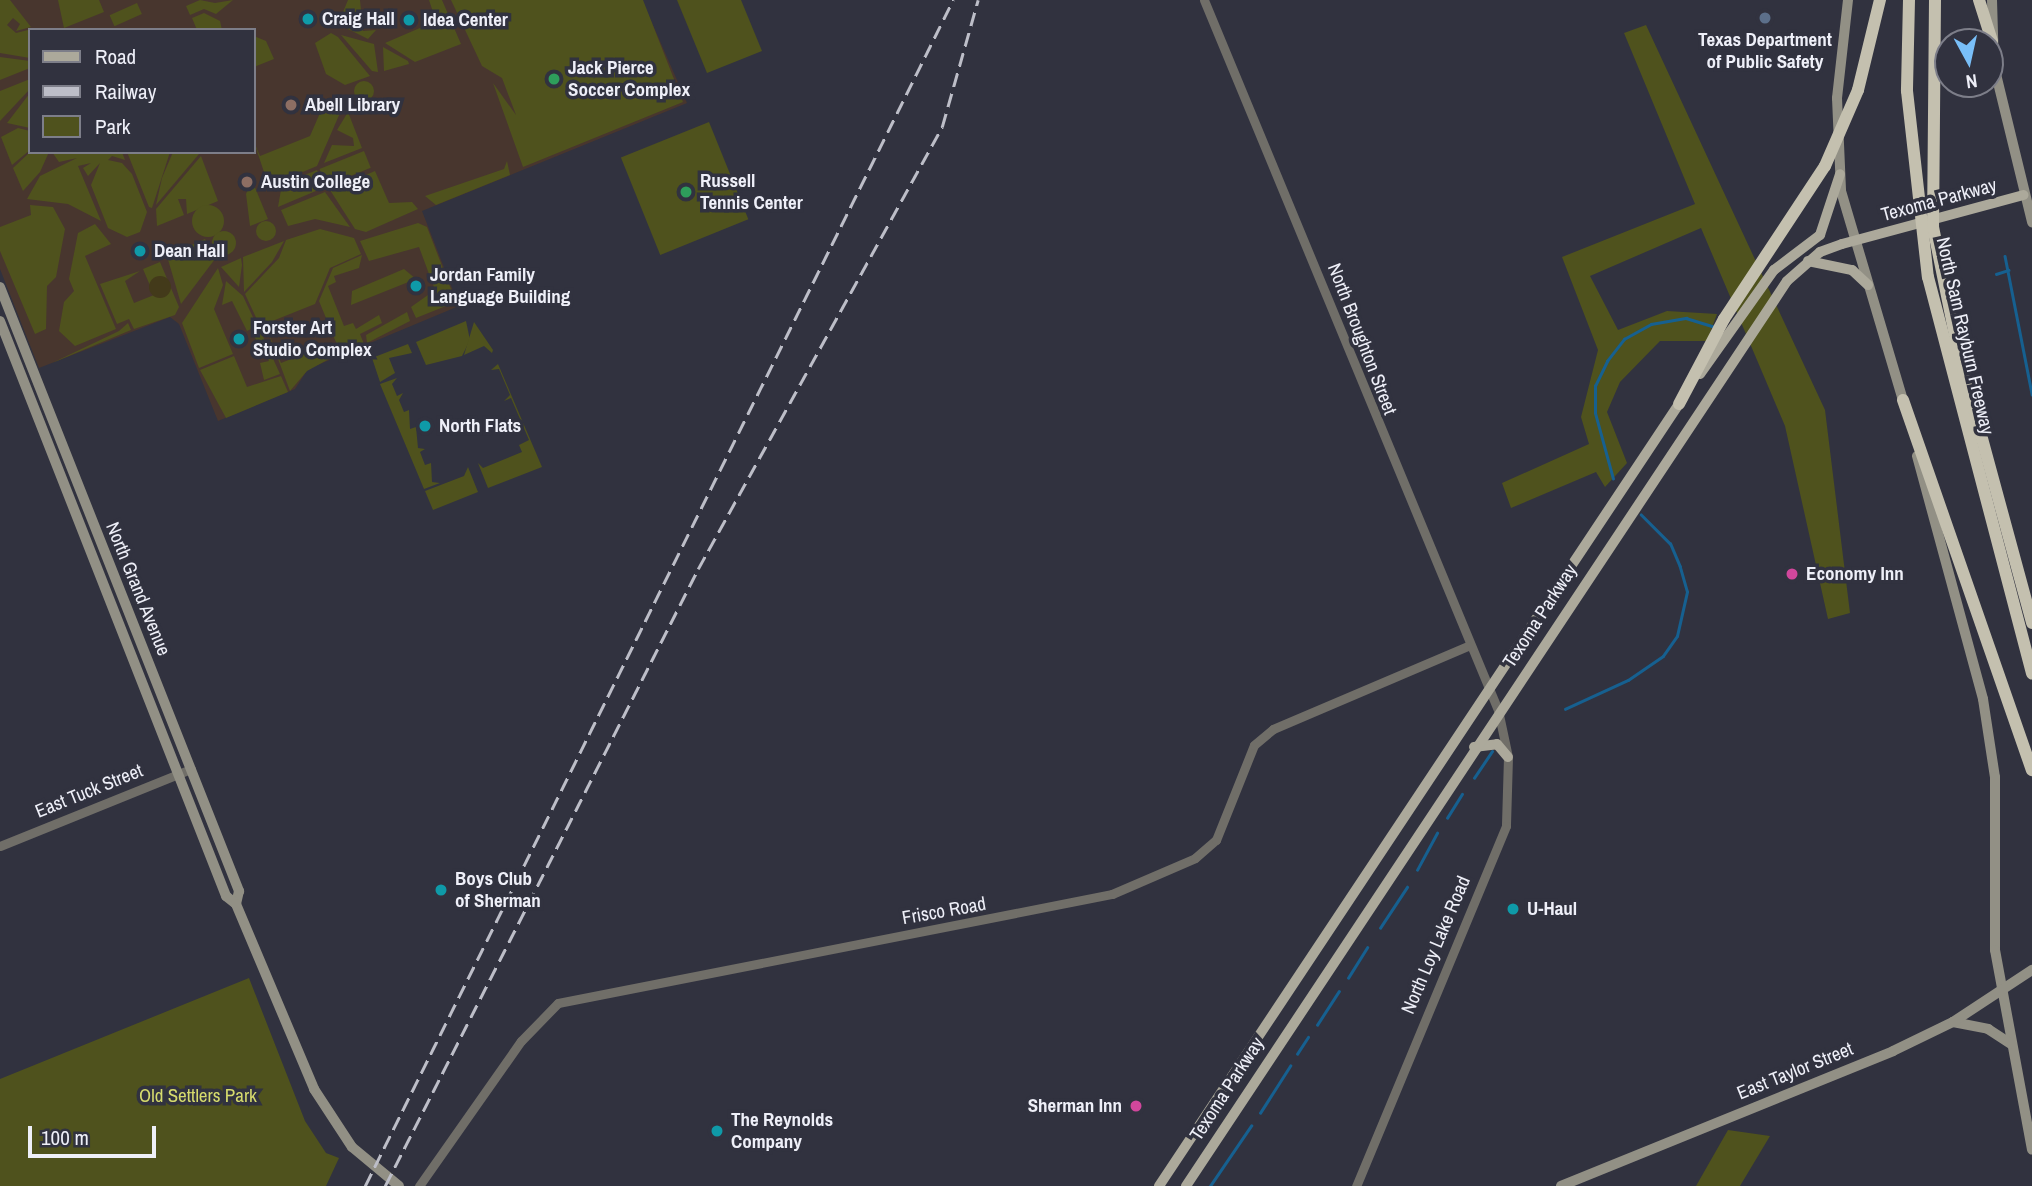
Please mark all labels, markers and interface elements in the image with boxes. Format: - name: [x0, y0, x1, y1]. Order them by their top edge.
- place label: Craig Hall: [322, 8, 395, 30]
- place label: Idea Center: [423, 9, 508, 31]
- marker: Texas Department of Public Safety: [1757, 10, 1773, 26]
- marker: Craig Hall: [300, 11, 316, 27]
- marker: Idea Center: [401, 12, 417, 28]
- legend: [28, 28, 256, 154]
- north arrow: [1934, 28, 2004, 98]
- place label: Texas Department of Public Safety: [1698, 29, 1832, 73]
- text: Road: [95, 42, 136, 71]
- place label: Jack Pierce Soccer Complex: [568, 57, 690, 101]
- text: N: [1964, 68, 1979, 95]
- marker: Jack Pierce Soccer Complex: [546, 71, 562, 87]
- text: Railway: [95, 77, 156, 106]
- place label: Abell Library: [305, 94, 400, 116]
- marker: Abell Library: [283, 97, 299, 113]
- text: Park: [95, 112, 130, 141]
- place label: Russell Tennis Center: [700, 170, 803, 214]
- place label: Austin College: [261, 171, 370, 193]
- marker: Austin College: [239, 174, 255, 190]
- street label: Texoma Parkway: [1879, 174, 1999, 226]
- marker: Russell Tennis Center: [678, 184, 694, 200]
- street label: North Sam Rayburn Freeway: [1931, 235, 1999, 437]
- place label: Dean Hall: [154, 240, 225, 262]
- marker: Dean Hall: [132, 243, 148, 259]
- street label: North Broughton Street: [1323, 260, 1401, 418]
- place label: Jordan Family Language Building: [430, 264, 570, 308]
- marker: Jordan Family Language Building: [408, 278, 424, 294]
- place label: Forster Art Studio Complex: [253, 317, 372, 361]
- marker: Forster Art Studio Complex: [231, 331, 247, 347]
- place label: North Flats: [439, 415, 521, 437]
- marker: North Flats: [417, 418, 433, 434]
- street label: North Grand Avenue: [101, 519, 175, 659]
- street label: Texoma Parkway: [1498, 560, 1582, 672]
- place label: Economy Inn: [1806, 563, 1904, 585]
- marker: Economy Inn: [1784, 566, 1800, 582]
- street label: East Tuck Street: [32, 759, 146, 823]
- place label: Boys Club of Sherman: [455, 868, 541, 912]
- street label: North Loy Lake Road: [1397, 873, 1475, 1017]
- marker: Boys Club of Sherman: [433, 882, 449, 898]
- street label: Frisco Road: [900, 892, 988, 930]
- place label: U-Haul: [1527, 898, 1577, 920]
- marker: U-Haul: [1505, 901, 1521, 917]
- street label: Texoma Parkway: [1185, 1033, 1269, 1145]
- street label: East Taylor Street: [1734, 1037, 1856, 1105]
- park label: Old Settlers Park: [139, 1085, 257, 1107]
- place label: Sherman Inn: [1028, 1095, 1122, 1117]
- marker: Sherman Inn: [1128, 1098, 1144, 1114]
- place label: The Reynolds Company: [731, 1109, 833, 1153]
- scale bar: [32, 1112, 159, 1156]
- text: 100 m: [41, 1123, 89, 1152]
- marker: The Reynolds Company: [709, 1123, 725, 1139]

